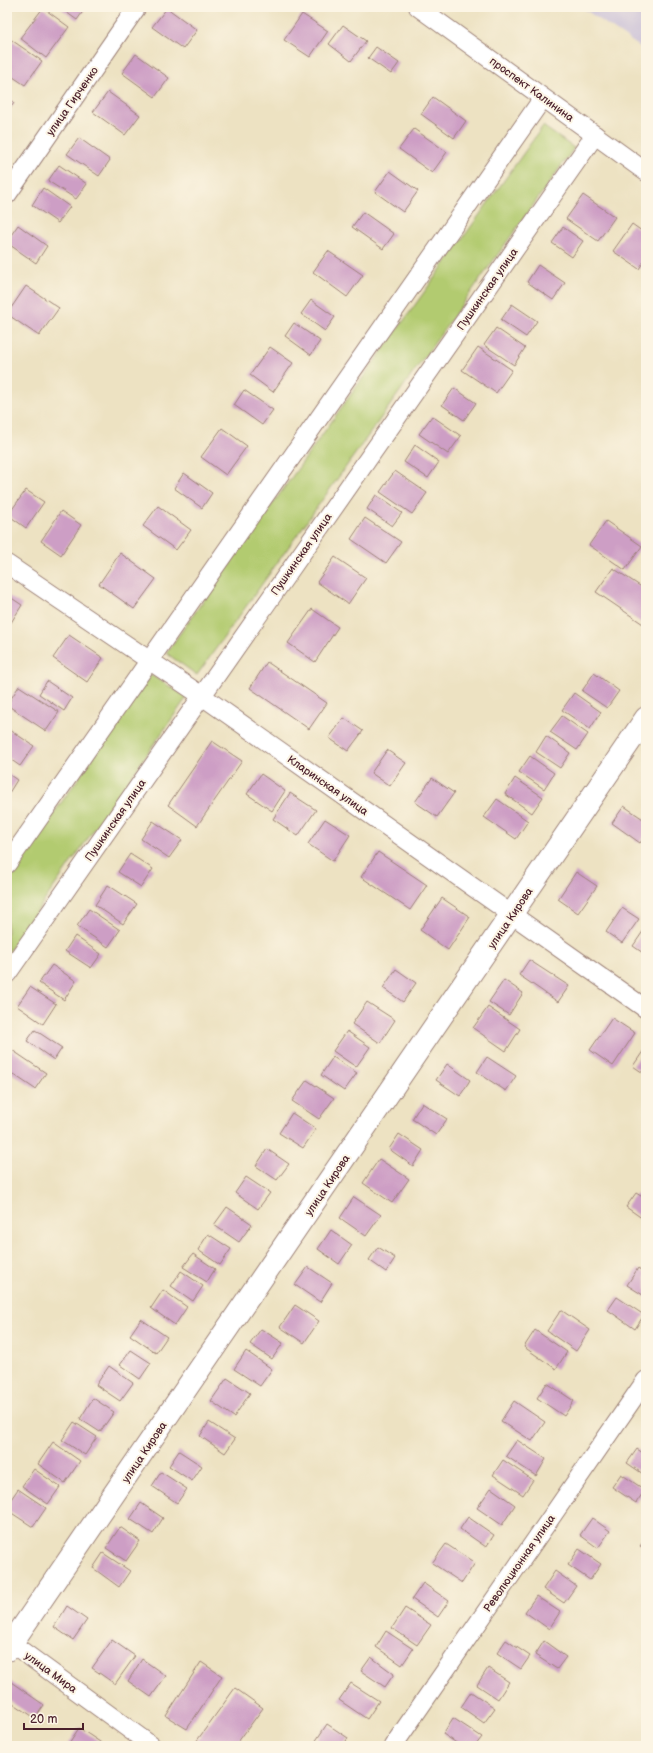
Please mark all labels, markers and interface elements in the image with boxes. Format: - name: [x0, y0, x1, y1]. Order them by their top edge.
- street label: проспект Калинина: [487, 54, 577, 125]
- street label: улица Гирченко: [44, 64, 101, 138]
- street label: Пушкинская улица: [454, 245, 521, 333]
- street label: Пушкинская улица: [268, 510, 335, 598]
- street label: Кларинская улица: [285, 753, 371, 818]
- street label: Пушкинская улица: [82, 776, 149, 864]
- street label: улица Кирова: [485, 885, 536, 951]
- street label: улица Кирова: [302, 1152, 353, 1218]
- street label: улица Кирова: [119, 1419, 170, 1485]
- street label: Революционная улица: [481, 1512, 558, 1614]
- street label: улица Мира: [22, 1649, 80, 1696]
- scale bar: [24, 1705, 83, 1731]
- text: 20 m: [30, 1712, 57, 1727]

